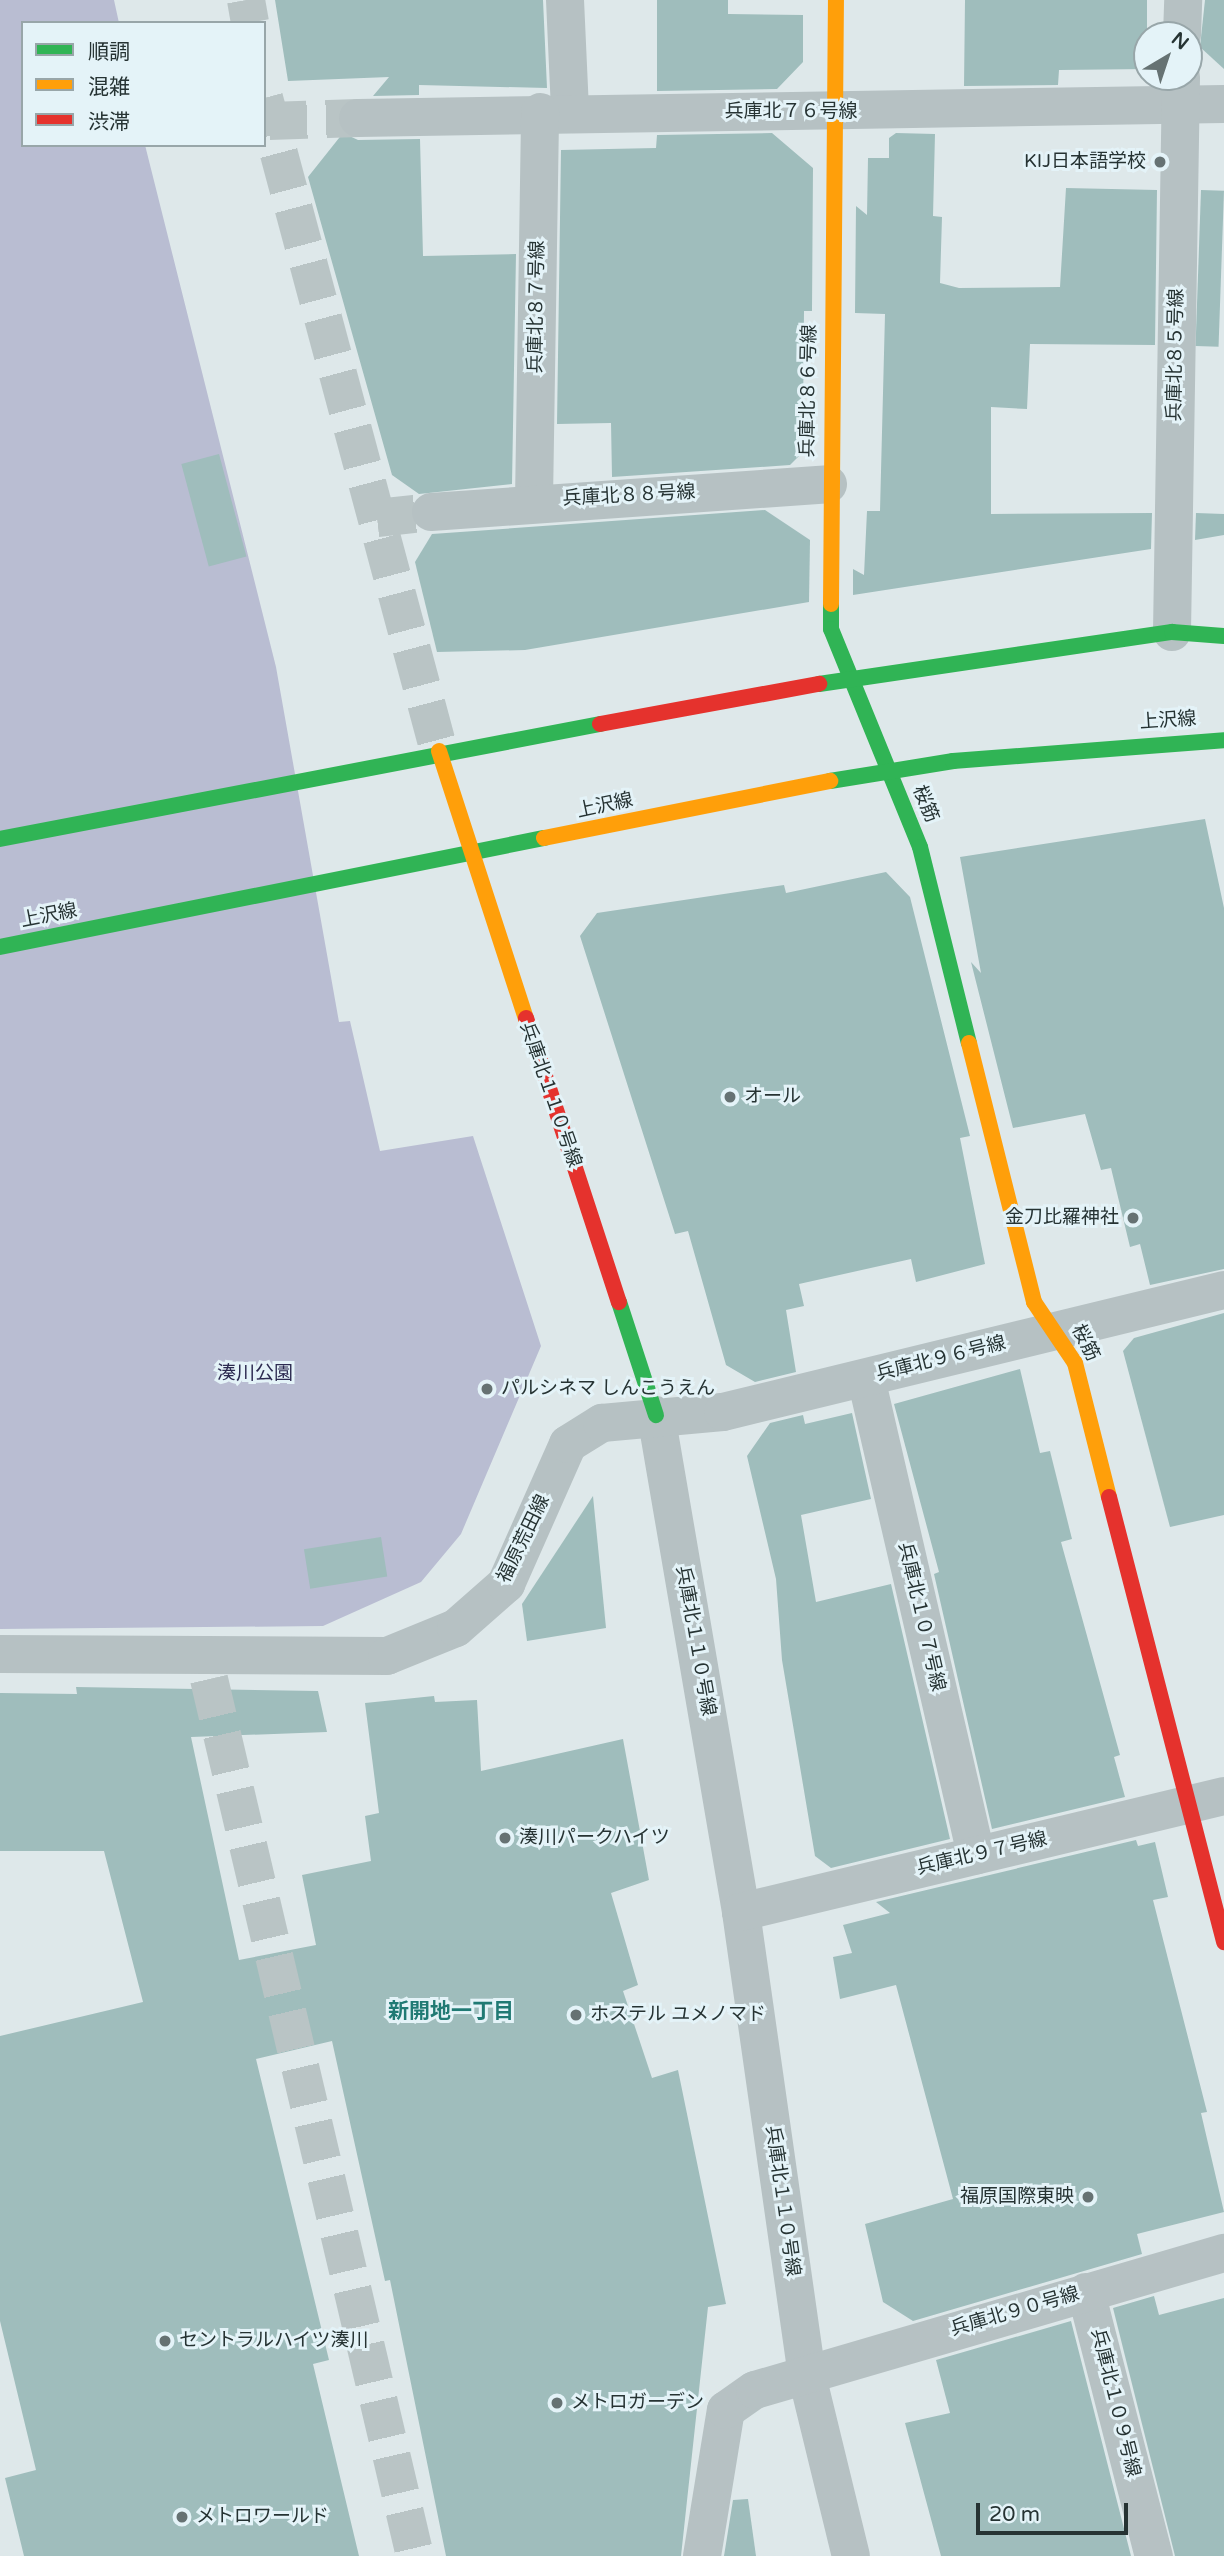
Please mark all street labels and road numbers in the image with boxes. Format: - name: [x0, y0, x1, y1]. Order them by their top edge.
- street label: 兵庫北７６号線: [725, 101, 857, 123]
- street label: 兵庫北８７号線: [524, 240, 550, 374]
- street label: 兵庫北８５号線: [1163, 288, 1189, 422]
- street label: 兵庫北８６号線: [796, 324, 822, 458]
- street label: 兵庫北８８号線: [562, 481, 696, 511]
- street label: 上沢線: [1139, 708, 1197, 734]
- street label: 桜筋: [907, 782, 943, 826]
- street label: 上沢線: [575, 789, 635, 823]
- street label: 上沢線: [19, 899, 79, 933]
- street label: 兵庫北１１０号線: [514, 1019, 586, 1171]
- street label: 桜筋: [1066, 1321, 1104, 1365]
- street label: 兵庫北９６号線: [874, 1332, 1008, 1386]
- street label: 福原荒田線: [493, 1491, 555, 1587]
- street label: 兵庫北１０７号線: [893, 1540, 949, 1694]
- street label: 兵庫北１１０号線: [671, 1564, 719, 1718]
- street label: 兵庫北９７号線: [915, 1828, 1049, 1880]
- street label: 兵庫北１１０号線: [760, 2124, 804, 2278]
- street label: 兵庫北９０号線: [948, 2283, 1082, 2341]
- street label: 兵庫北１０９号線: [1086, 2326, 1144, 2480]

